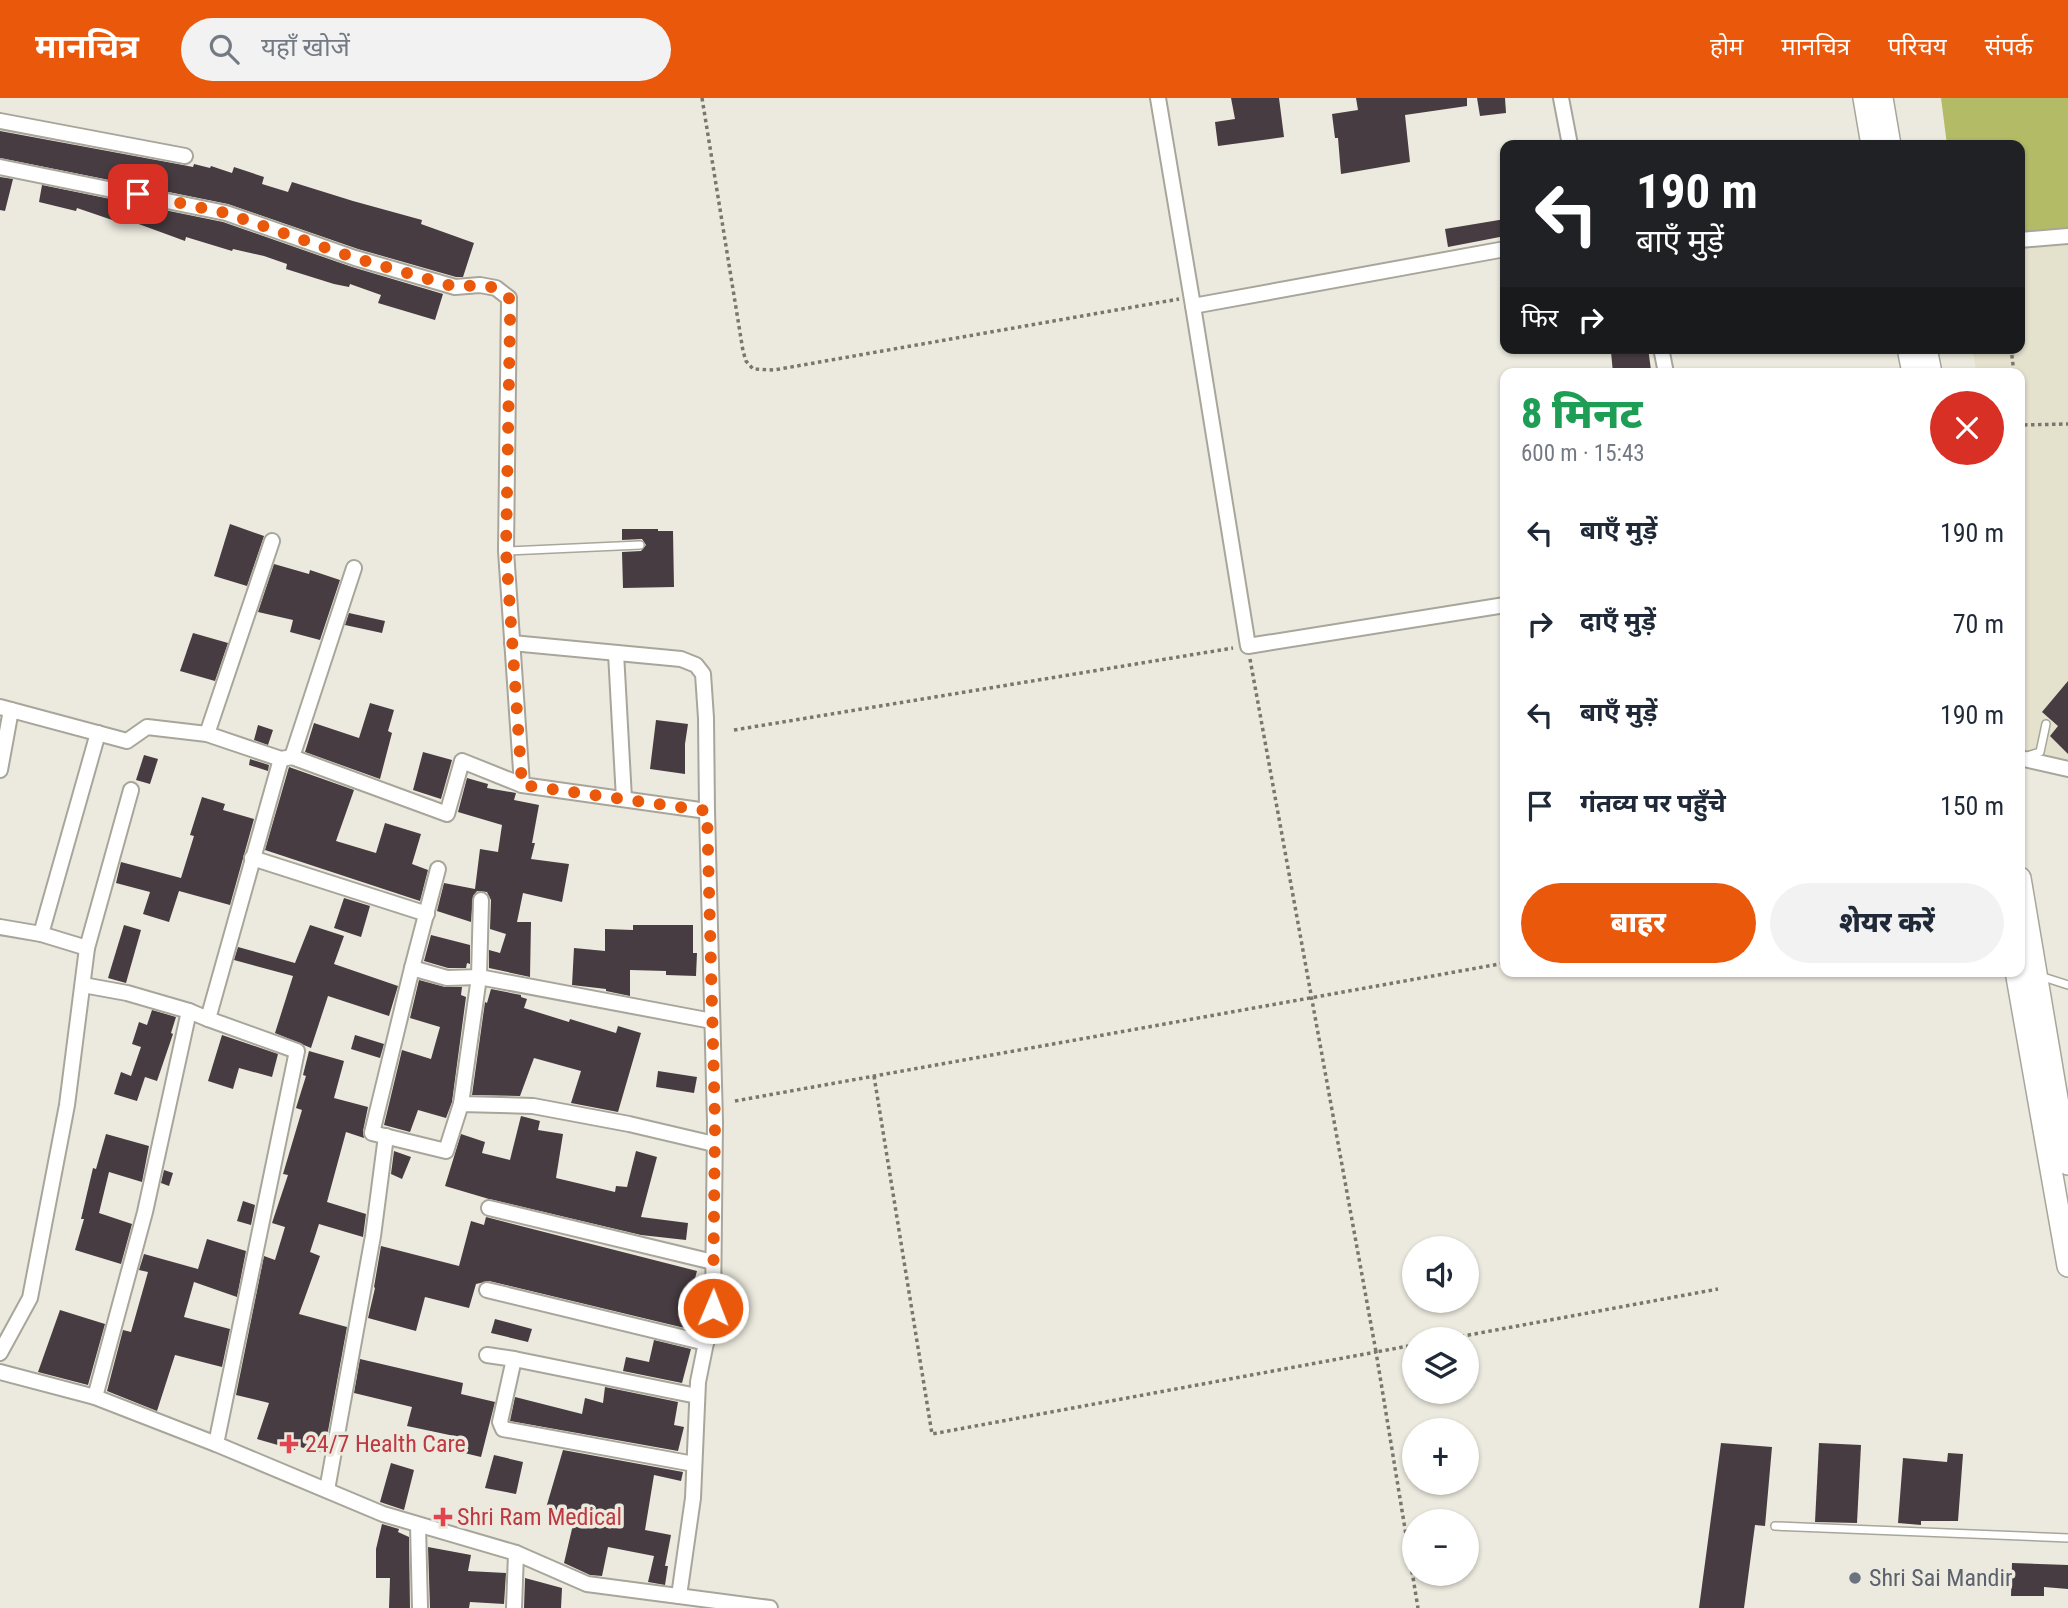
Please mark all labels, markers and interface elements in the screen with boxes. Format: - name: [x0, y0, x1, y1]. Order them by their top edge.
- search box: [181, 18, 671, 81]
- text: मानचित्र: [35, 27, 139, 66]
- icon: search: [205, 30, 243, 68]
- text: यहाँ खोजें: [261, 32, 350, 62]
- text: होम: [1710, 33, 1743, 61]
- text: मानचित्र: [1781, 33, 1850, 61]
- text: परिचय: [1888, 33, 1947, 61]
- text: संपर्क: [1985, 33, 2033, 61]
- text: 190 m: [1636, 163, 1758, 220]
- pin: [108, 164, 168, 224]
- icon: left: [1521, 168, 1612, 259]
- icon: arrive: [119, 175, 157, 213]
- text: बाएँ मुड़ें: [1636, 222, 1724, 260]
- icon: right: [1572, 301, 1610, 339]
- text: फिर: [1521, 303, 1558, 333]
- text: 8 मिनट: [1521, 389, 1642, 438]
- button: close: [1930, 391, 2004, 465]
- text: 600 m · 15:43: [1521, 440, 1645, 467]
- icon: left: [1521, 514, 1559, 552]
- text: बाएँ मुड़ें: [1580, 515, 1657, 545]
- text: 190 m: [1940, 518, 2004, 548]
- icon: right: [1521, 605, 1559, 643]
- text: दाएँ मुड़ें: [1580, 606, 1656, 636]
- text: 70 m: [1953, 609, 2004, 639]
- icon: left: [1521, 696, 1559, 734]
- text: बाएँ मुड़ें: [1580, 697, 1657, 727]
- text: 190 m: [1940, 700, 2004, 730]
- icon: arrive: [1521, 787, 1559, 825]
- text: गंतव्य पर पहुँचे: [1580, 788, 1726, 818]
- text: 150 m: [1940, 791, 2004, 821]
- button: बाहर: [1521, 883, 1756, 963]
- button: शेयर करें: [1770, 883, 2004, 963]
- map controls: [1402, 1236, 1479, 1586]
- button: sound: [1402, 1236, 1479, 1313]
- position arrow: [676, 1271, 750, 1345]
- button: layers: [1402, 1327, 1479, 1404]
- button: +: [1402, 1418, 1479, 1495]
- place label: 24/7 Health Care: [305, 1430, 466, 1458]
- marker: 24/7 Health Care: [279, 1434, 299, 1454]
- place label: Shri Ram Medical: [457, 1503, 622, 1531]
- marker: Shri Ram Medical: [435, 1509, 451, 1525]
- button: −: [1402, 1509, 1479, 1586]
- place label: Shri Sai Mandir: [1869, 1564, 2012, 1592]
- marker: Shri Sai Mandir: [1847, 1570, 1863, 1586]

